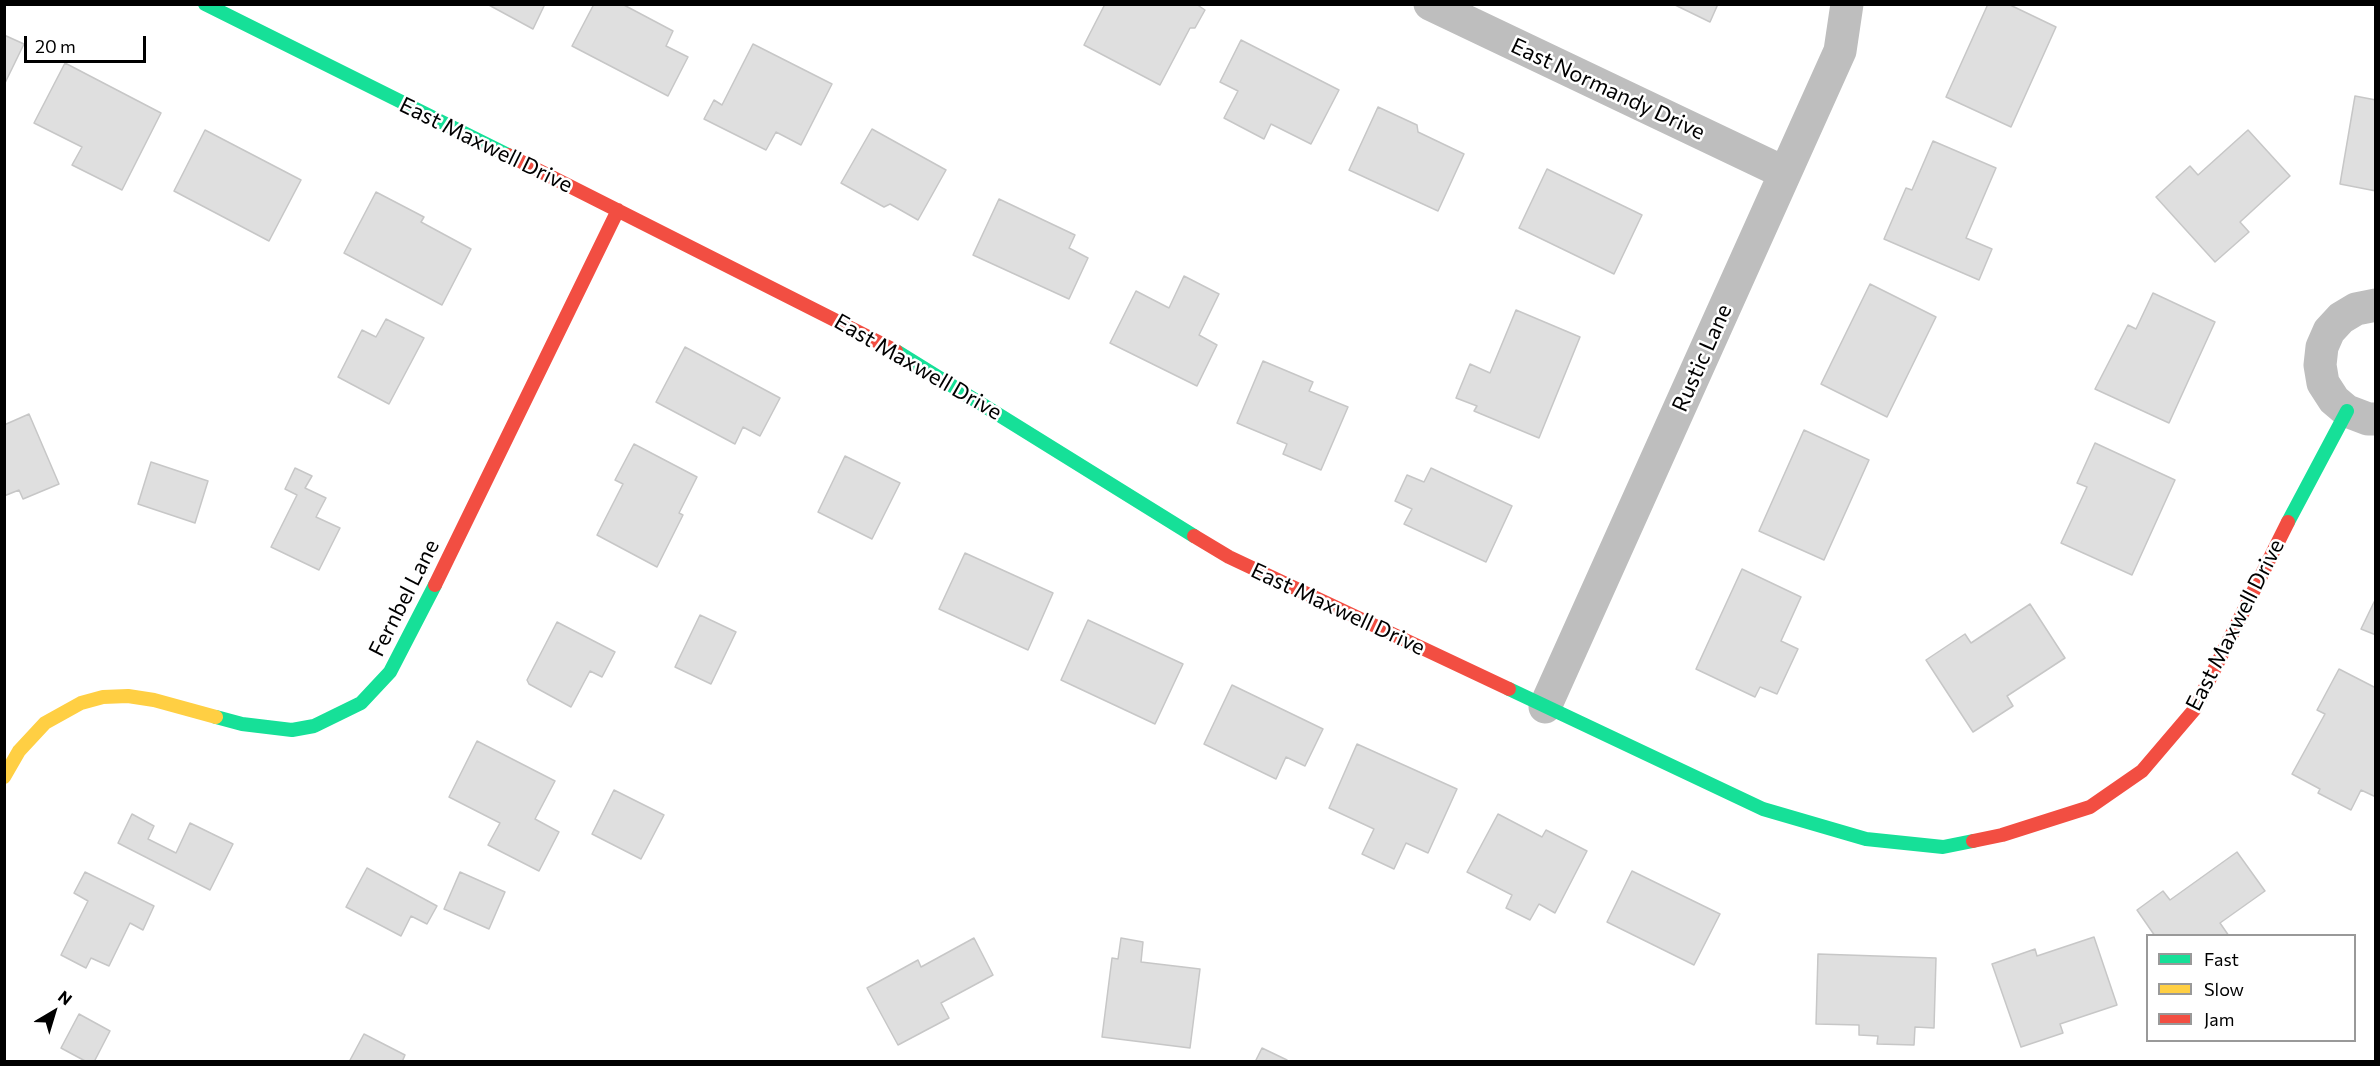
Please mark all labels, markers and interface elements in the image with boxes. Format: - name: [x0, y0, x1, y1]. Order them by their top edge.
- scale bar: [27, 24, 148, 62]
- street label: East Normandy Drive: [1507, 32, 1709, 146]
- text: 20 m: [35, 35, 76, 57]
- street label: East Maxwell Drive: [395, 92, 577, 198]
- street label: Rustic Lane: [1667, 300, 1737, 416]
- street label: East Maxwell Drive: [829, 308, 1007, 426]
- street label: Fernbel Lane: [363, 535, 445, 661]
- street label: East Maxwell Drive: [2180, 535, 2290, 715]
- street label: East Maxwell Drive: [1247, 557, 1429, 661]
- legend: [2146, 934, 2356, 1042]
- text: Fast: [2204, 948, 2239, 970]
- text: Slow: [2204, 978, 2244, 1000]
- north arrow: [24, 982, 84, 1042]
- text: N: [55, 986, 76, 1009]
- text: Jam: [2204, 1008, 2234, 1030]

